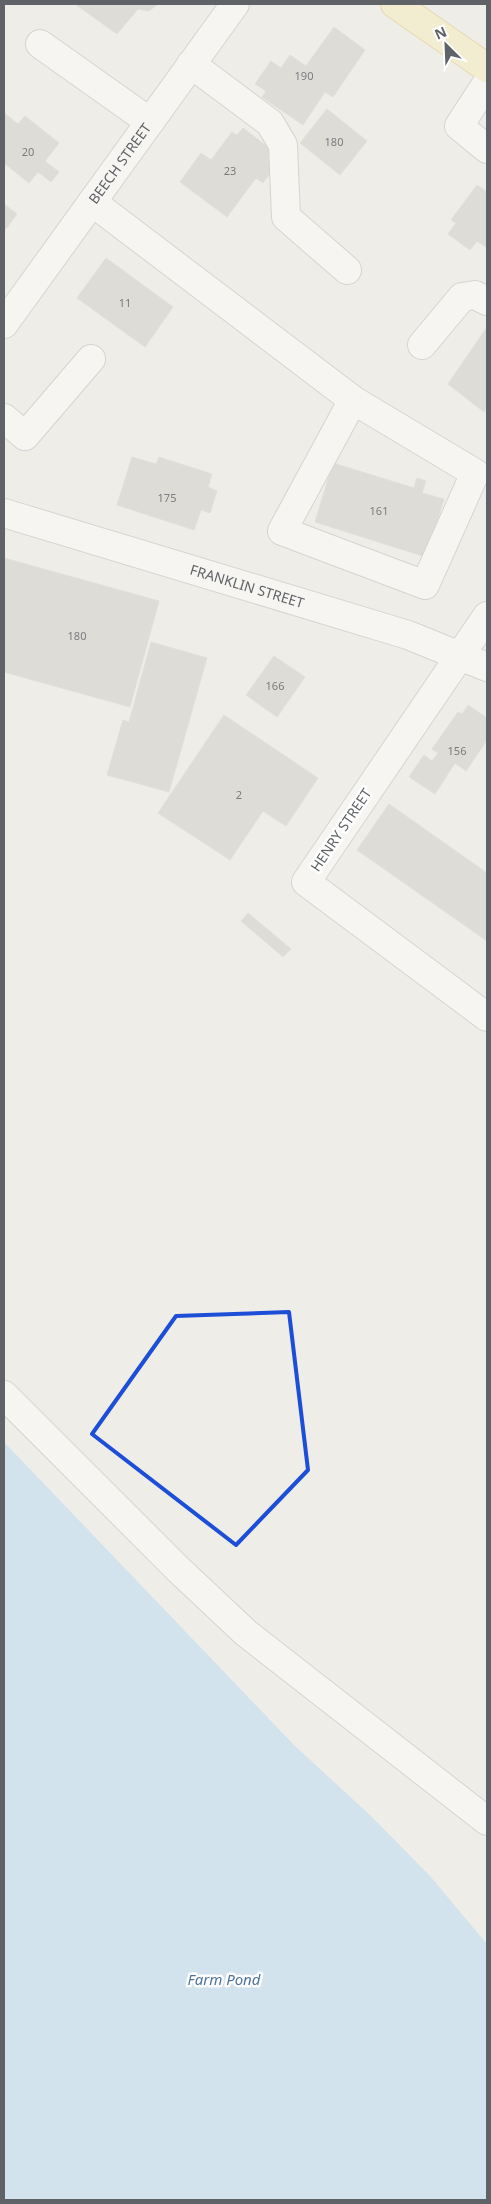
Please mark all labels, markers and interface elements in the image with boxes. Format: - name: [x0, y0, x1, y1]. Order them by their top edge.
- north arrow: [421, 20, 471, 70]
- text: N: [431, 22, 450, 44]
- house number: 190: [295, 68, 313, 83]
- street label: BEECH STREET: [84, 119, 155, 207]
- house number: 180: [325, 134, 343, 149]
- house number: 20: [22, 144, 34, 159]
- house number: 23: [224, 163, 236, 178]
- house number: 11: [119, 295, 131, 310]
- house number: 175: [158, 490, 176, 505]
- house number: 161: [370, 503, 388, 518]
- street label: FRANKLIN STREET: [188, 560, 307, 612]
- house number: 180: [68, 628, 86, 643]
- house number: 166: [266, 678, 284, 693]
- house number: 156: [448, 743, 466, 758]
- street label: HENRY STREET: [306, 784, 376, 875]
- house number: 2: [236, 787, 242, 802]
- water label: Farm Pond: [188, 1969, 261, 1989]

